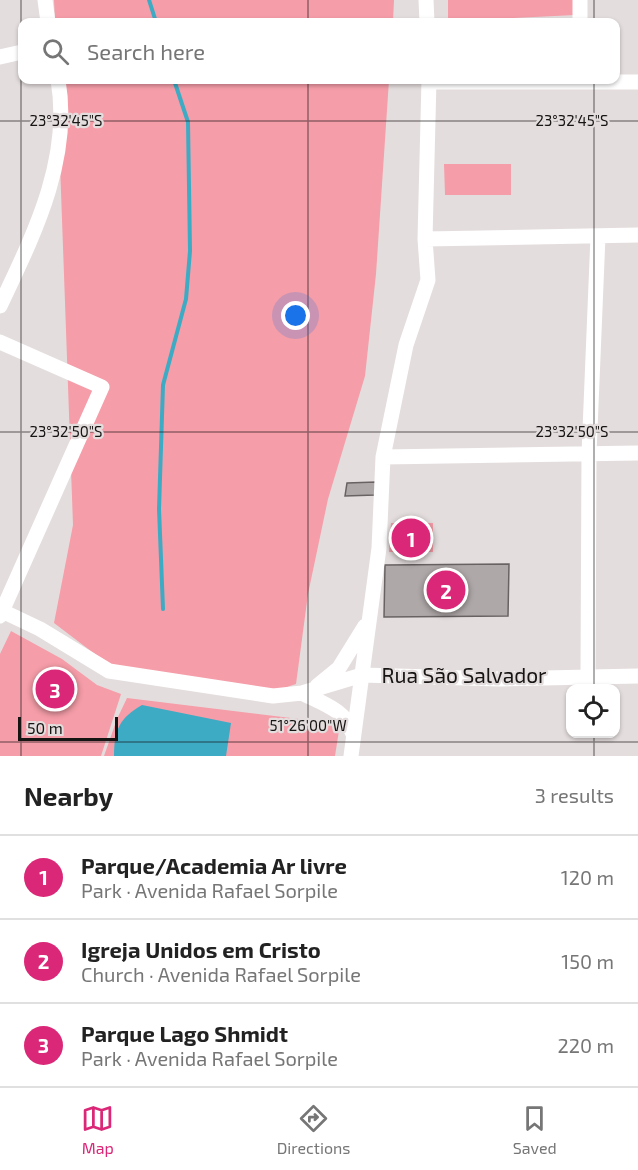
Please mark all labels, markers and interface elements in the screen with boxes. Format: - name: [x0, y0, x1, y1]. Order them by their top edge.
- search box: [18, 18, 620, 84]
- icon: search: [39, 35, 72, 68]
- text: Search here: [87, 38, 205, 64]
- text: 23°32'45"S: [30, 111, 102, 129]
- text: 23°32'45"S: [536, 111, 608, 129]
- your location: [281, 301, 310, 330]
- text: 23°32'50"S: [30, 422, 102, 440]
- text: 23°32'50"S: [536, 422, 608, 440]
- pin: 1: [392, 516, 430, 560]
- pin: 2: [426, 568, 466, 612]
- street label: Rua São Salvador: [381, 662, 547, 687]
- pin: 3: [36, 666, 74, 712]
- map controls: [566, 684, 620, 738]
- button: locate: [566, 684, 620, 738]
- scale bar: [18, 714, 118, 742]
- text: 51°26'00"W: [269, 716, 347, 734]
- text: 50 m: [27, 718, 63, 737]
- text: Nearby: [24, 780, 113, 811]
- text: 3 results: [535, 783, 614, 807]
- text: Parque/Academia Ar livre: [81, 852, 347, 878]
- text: 1: [39, 865, 48, 889]
- text: 120 m: [561, 865, 614, 889]
- text: Park · Avenida Rafael Sorpile: [81, 878, 338, 902]
- text: Igreja Unidos em Cristo: [81, 936, 321, 962]
- text: 2: [38, 949, 49, 973]
- text: 150 m: [561, 949, 614, 973]
- text: Church · Avenida Rafael Sorpile: [81, 962, 361, 986]
- text: Parque Lago Shmidt: [81, 1020, 288, 1046]
- text: 3: [38, 1033, 49, 1057]
- text: 220 m: [557, 1033, 614, 1057]
- text: Park · Avenida Rafael Sorpile: [81, 1046, 338, 1070]
- tab: Map: [81, 1102, 114, 1157]
- tab: Directions: [277, 1102, 350, 1157]
- tab: Saved: [513, 1102, 557, 1157]

